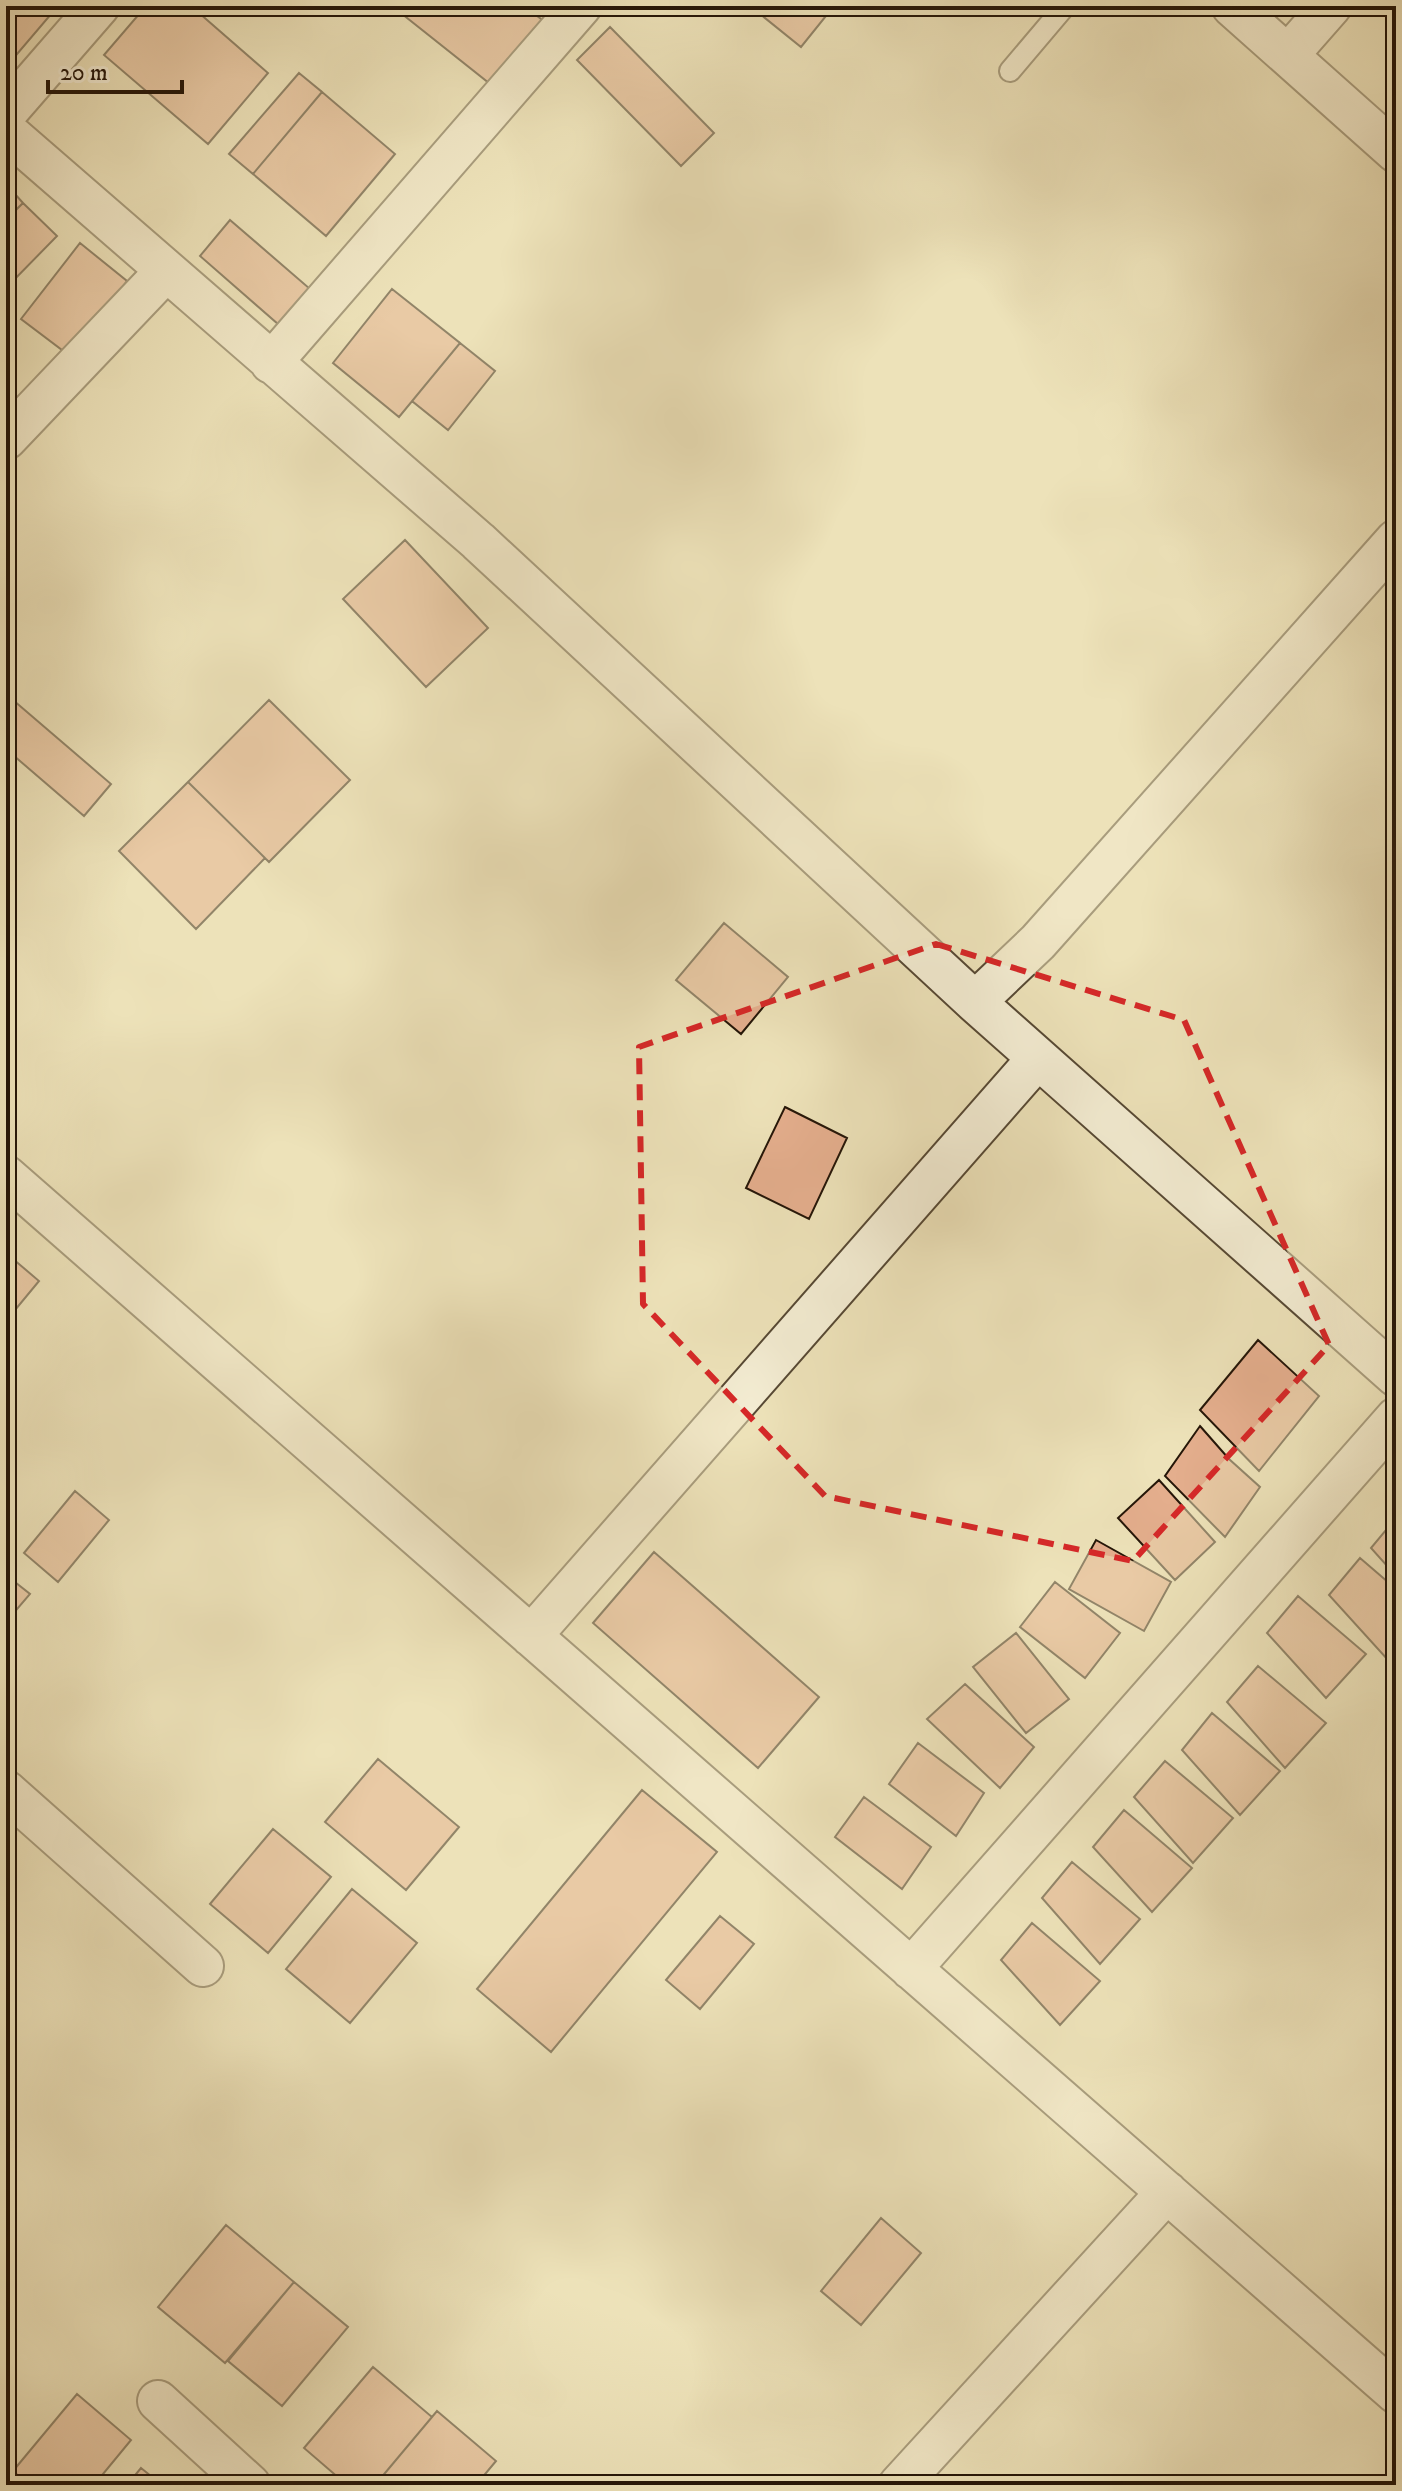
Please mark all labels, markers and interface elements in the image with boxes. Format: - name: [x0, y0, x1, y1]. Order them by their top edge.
- scale bar: [48, 44, 182, 94]
- text: 20 m: [60, 58, 108, 88]

